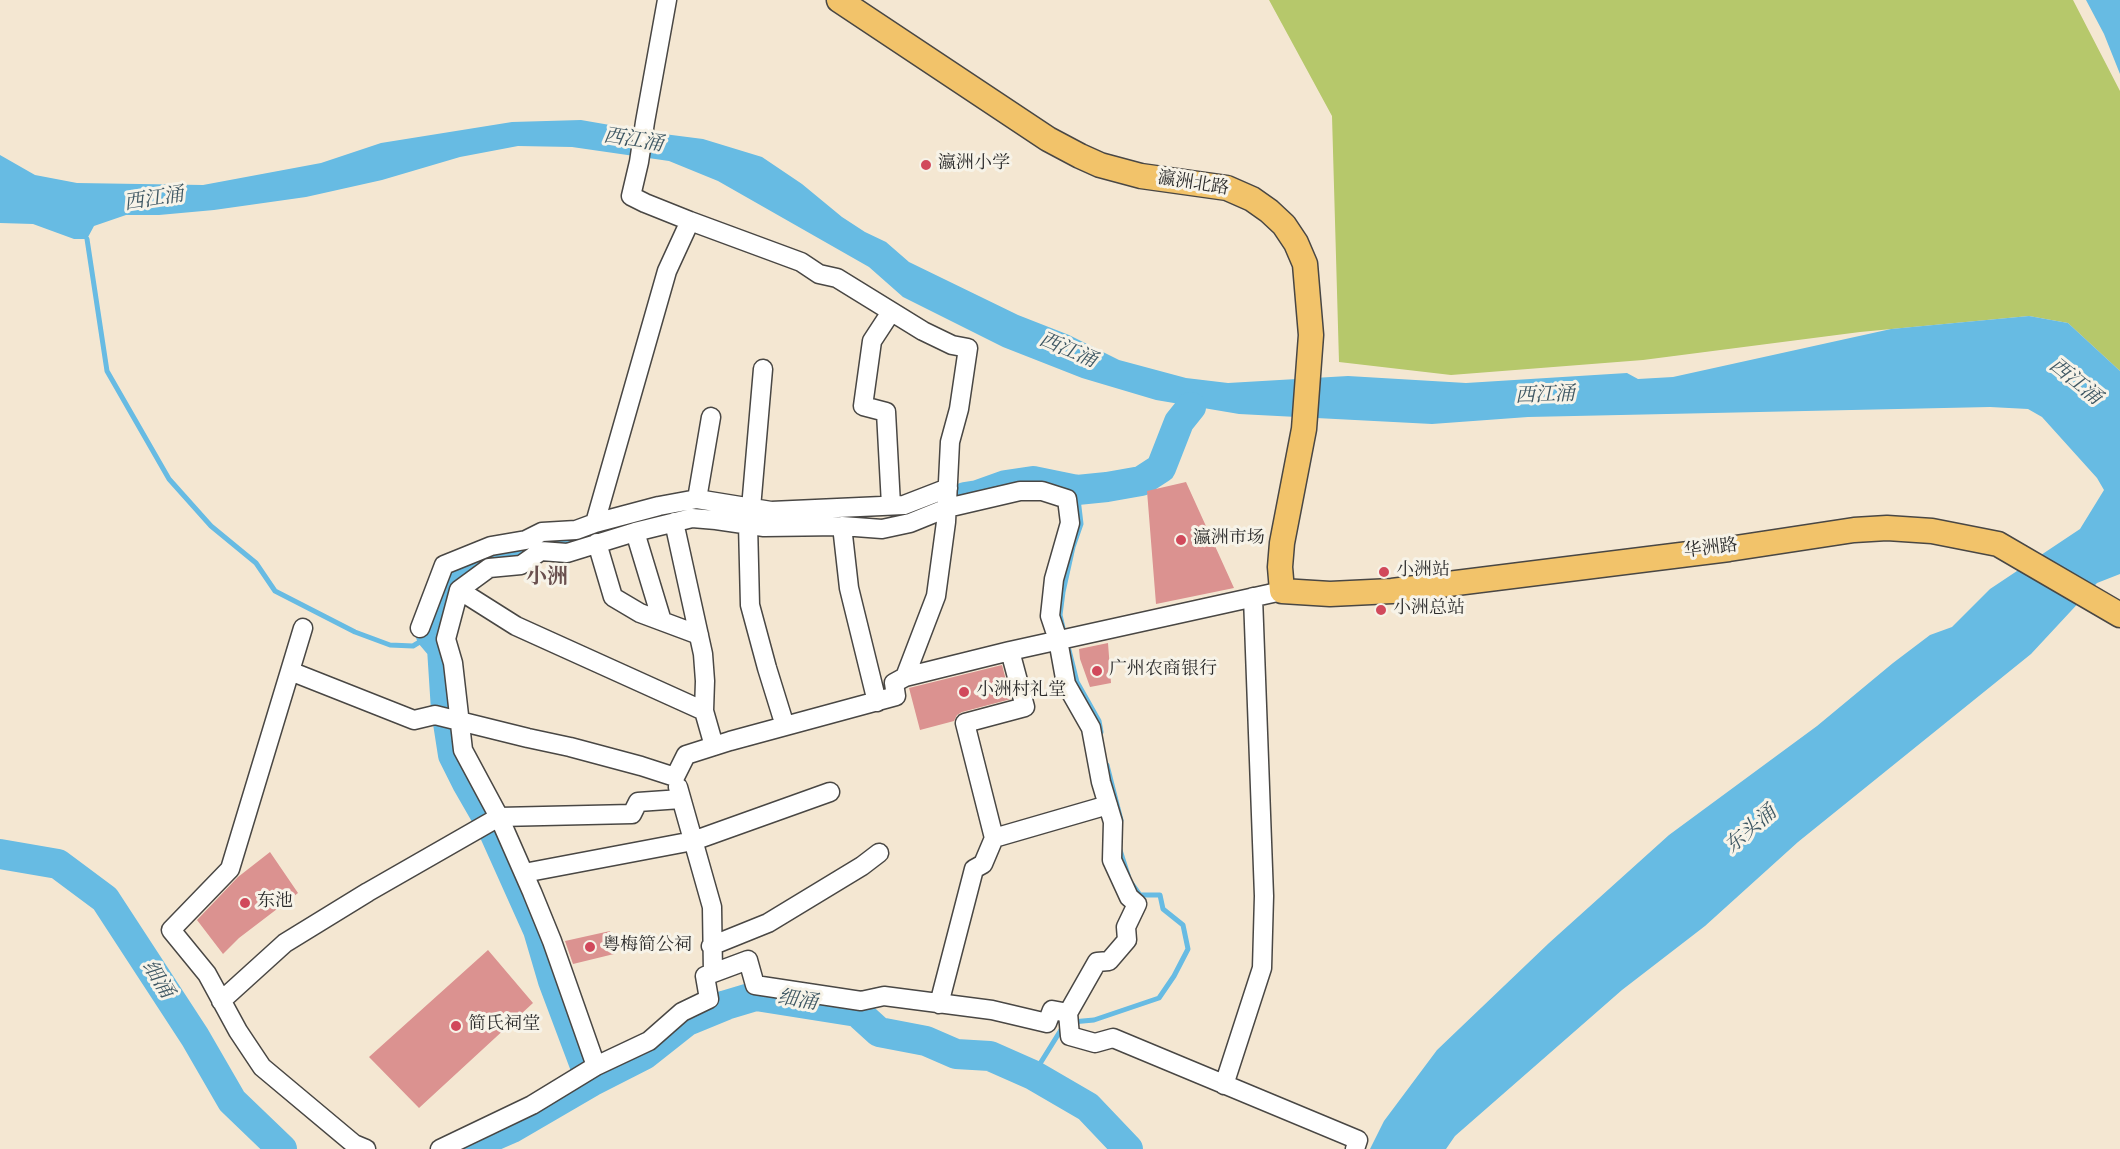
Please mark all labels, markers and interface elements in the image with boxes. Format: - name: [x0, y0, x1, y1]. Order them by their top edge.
- water label: 西江涌: [601, 125, 665, 159]
- place label: 瀛洲小学: [938, 154, 1010, 176]
- marker: 瀛洲小学: [919, 158, 933, 172]
- street label: 瀛洲北路: [1156, 169, 1230, 201]
- water label: 西江涌: [122, 184, 186, 218]
- water label: 西江涌: [1035, 329, 1099, 375]
- water label: 西江涌: [2043, 355, 2105, 411]
- water label: 西江涌: [1515, 384, 1575, 410]
- place label: 瀛洲市场: [1193, 529, 1265, 551]
- marker: 瀛洲市场: [1174, 533, 1188, 547]
- street label: 华洲路: [1683, 536, 1739, 564]
- place label: 小洲站: [1396, 561, 1450, 583]
- marker: 小洲站: [1377, 565, 1391, 579]
- district label: 小洲: [526, 566, 568, 592]
- place label: 小洲总站: [1393, 599, 1465, 621]
- marker: 小洲总站: [1374, 603, 1388, 617]
- place label: 广州农商银行: [1109, 660, 1217, 682]
- marker: 广州农商银行: [1090, 664, 1104, 678]
- place label: 小洲村礼堂: [976, 681, 1066, 703]
- marker: 小洲村礼堂: [957, 685, 971, 699]
- water label: 东头涌: [1721, 802, 1783, 860]
- place label: 东池: [257, 892, 293, 914]
- marker: 东池: [238, 896, 252, 910]
- place label: 粤梅简公祠: [602, 936, 692, 958]
- marker: 粤梅简公祠: [583, 940, 597, 954]
- water label: 细涌: [135, 957, 177, 1003]
- water label: 细涌: [775, 987, 819, 1017]
- place label: 简氏祠堂: [468, 1015, 540, 1037]
- marker: 简氏祠堂: [449, 1019, 463, 1033]

